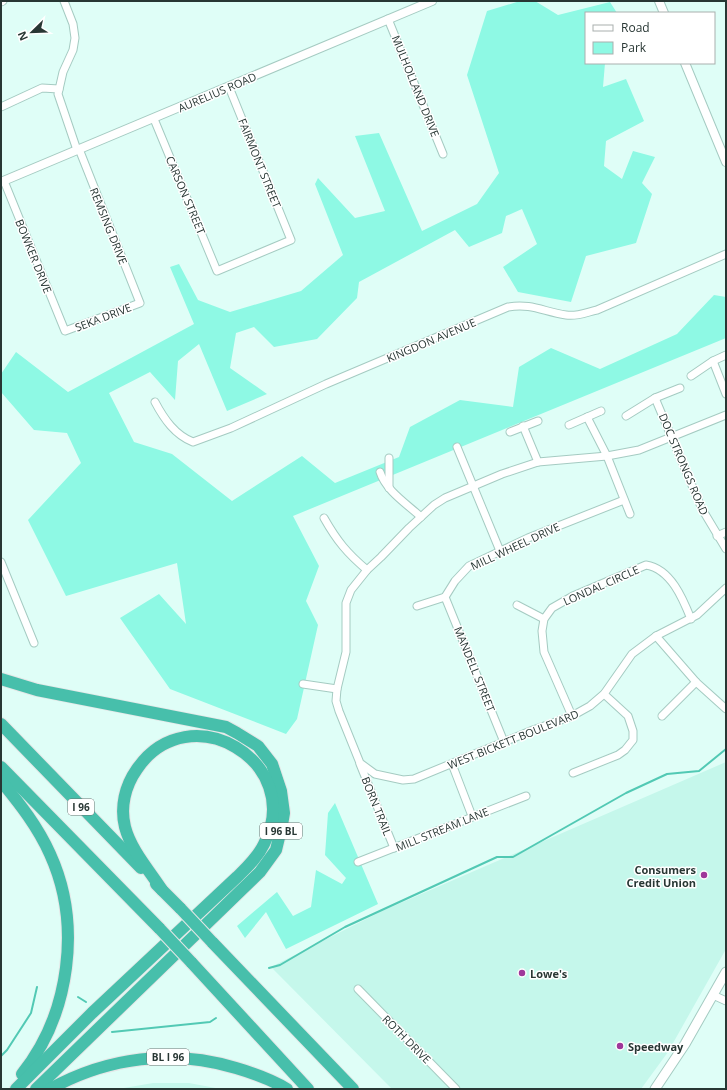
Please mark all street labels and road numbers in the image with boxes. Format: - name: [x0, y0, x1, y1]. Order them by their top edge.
- street label: MULHOLLAND DRIVE: [389, 33, 443, 139]
- street label: AURELIUS ROAD: [175, 69, 259, 115]
- street label: FAIRMONT STREET: [235, 116, 285, 210]
- street label: CARSON STREET: [163, 154, 209, 236]
- street label: REMSING DRIVE: [87, 185, 131, 267]
- street label: BOWKER DRIVE: [12, 217, 56, 295]
- street label: SEKA DRIVE: [73, 299, 133, 335]
- street label: KINGDON AVENUE: [384, 314, 478, 366]
- street label: DOC STRONGS ROAD: [656, 411, 712, 517]
- street label: MILL WHEEL DRIVE: [468, 519, 562, 573]
- street label: LONDAL CIRCLE: [561, 562, 641, 608]
- street label: MANDELL STREET: [451, 624, 499, 714]
- street label: WEST BICKETT BOULEVARD: [445, 706, 581, 772]
- street label: BORN TRAIL: [358, 774, 396, 838]
- road number: I 96: [68, 799, 94, 815]
- street label: MILL STREAM LANE: [393, 803, 491, 855]
- road number: I 96 BL: [260, 823, 302, 839]
- street label: ROTH DRIVE: [379, 1011, 435, 1067]
- road number: BL I 96: [147, 1049, 189, 1065]

